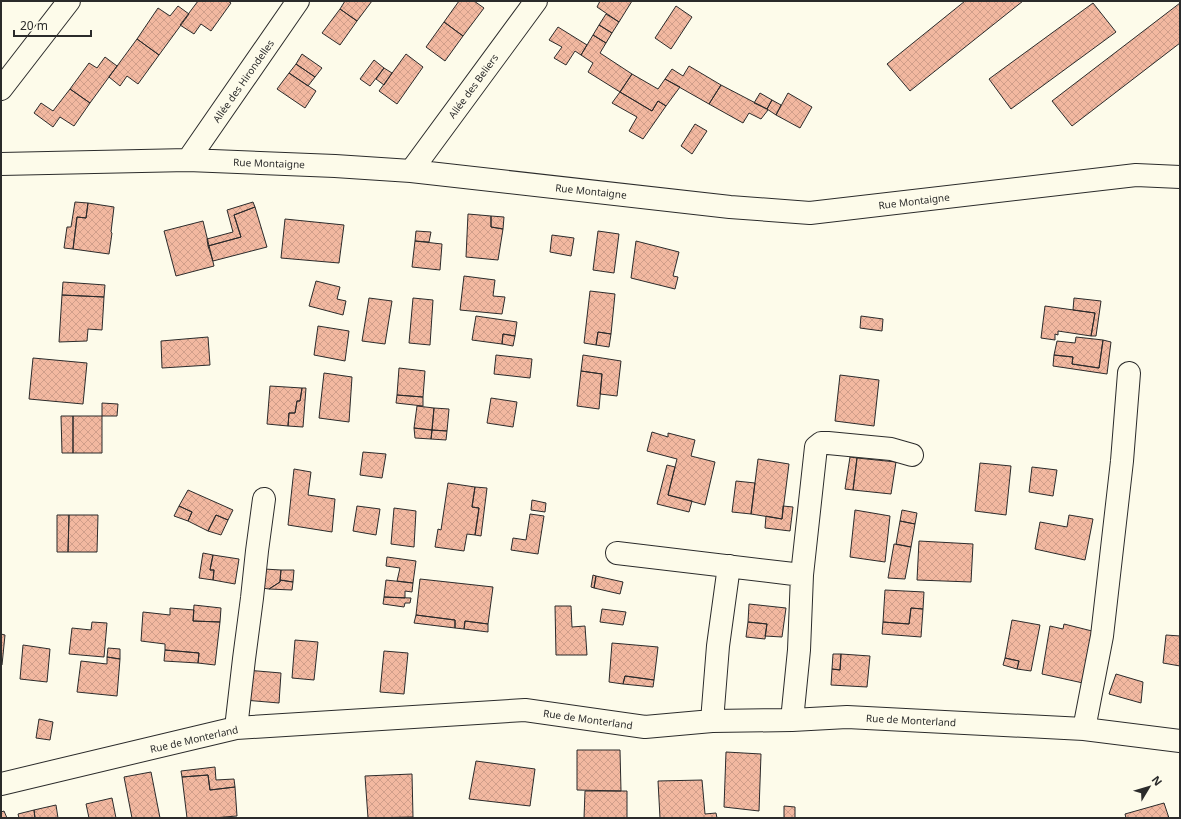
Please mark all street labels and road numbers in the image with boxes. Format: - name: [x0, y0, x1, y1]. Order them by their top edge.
- street label: Allée des Hirondelles: [209, 37, 277, 125]
- street label: Allée des Beliers: [445, 51, 501, 121]
- street label: Rue Montaigne: [233, 155, 305, 171]
- street label: Rue Montaigne: [555, 180, 628, 202]
- street label: Rue Montaigne: [878, 190, 951, 212]
- street label: Rue de Monterland: [542, 706, 634, 732]
- street label: Rue de Monterland: [866, 711, 956, 729]
- street label: Rue de Monterland: [148, 722, 240, 756]

